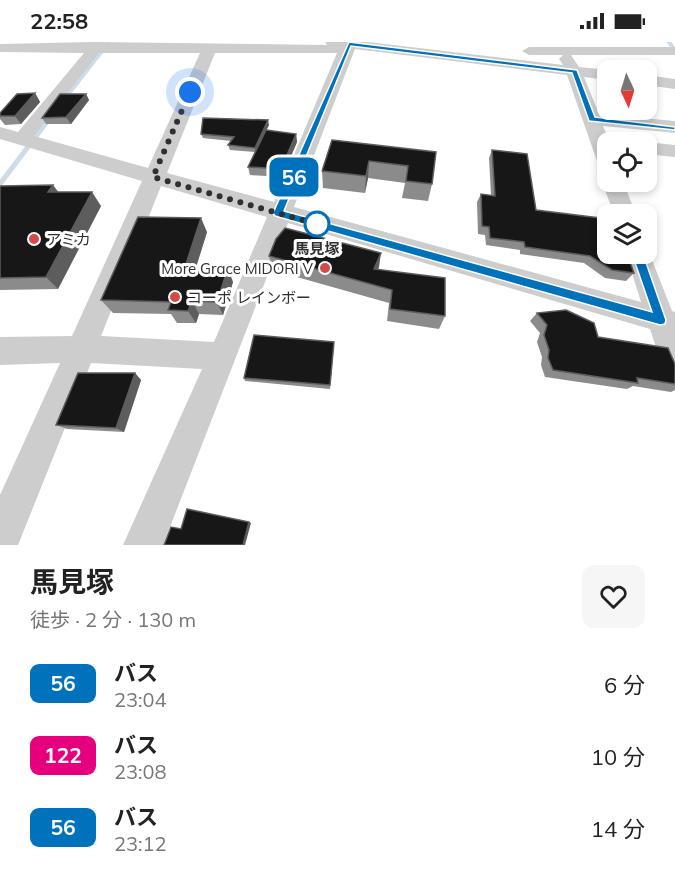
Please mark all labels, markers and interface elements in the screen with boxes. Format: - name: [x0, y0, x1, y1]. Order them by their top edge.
- text: 22:58: [30, 7, 88, 35]
- north arrow: [597, 60, 657, 120]
- map controls: [597, 60, 657, 264]
- your location: [175, 77, 205, 107]
- button: locate: [597, 132, 657, 192]
- line badge: 56: [267, 158, 321, 196]
- text: 56: [281, 164, 307, 190]
- button: layers: [597, 204, 657, 264]
- marker: 馬見塚: [304, 211, 330, 237]
- place label: アミカ: [46, 230, 91, 249]
- marker: アミカ: [27, 232, 41, 246]
- place label: 馬見塚: [294, 239, 340, 258]
- place label: More Grace MIDORI V: [161, 259, 314, 278]
- marker: More Grace MIDORI V: [318, 261, 332, 275]
- place label: コーポ レインボー: [187, 288, 311, 307]
- marker: コーポ レインボー: [168, 290, 182, 304]
- text: 馬見塚: [30, 564, 114, 599]
- button: heart: [582, 565, 645, 628]
- text: 徒歩 · 2 分 · 130 m: [30, 607, 196, 632]
- text: バス: [114, 659, 158, 687]
- text: 56: [50, 670, 76, 696]
- text: 6 分: [604, 671, 645, 699]
- text: 23:04: [114, 687, 167, 712]
- text: バス: [114, 731, 158, 759]
- text: 122: [44, 742, 82, 768]
- text: 10 分: [591, 743, 645, 771]
- text: 23:08: [114, 759, 167, 784]
- text: バス: [114, 803, 158, 831]
- text: 56: [50, 814, 76, 840]
- text: 14 分: [591, 815, 645, 843]
- text: 23:12: [114, 831, 167, 856]

